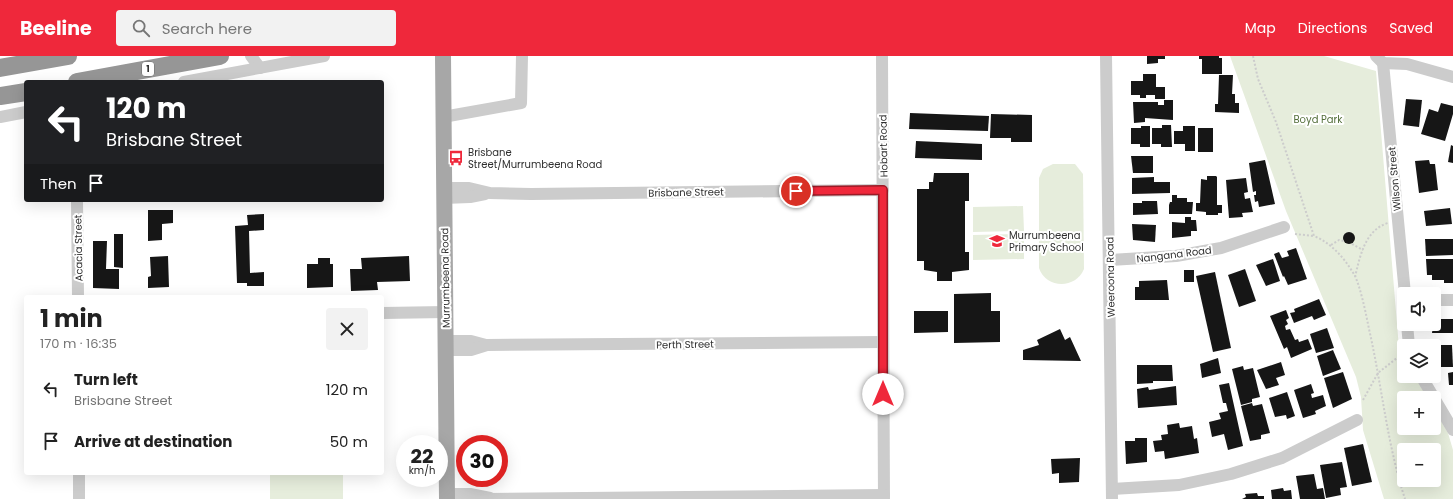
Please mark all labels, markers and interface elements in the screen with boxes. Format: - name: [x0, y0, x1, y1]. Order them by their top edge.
- search box: [116, 10, 396, 46]
- text: Beeline: [20, 15, 92, 42]
- icon: search: [130, 17, 152, 39]
- text: Search here: [162, 18, 252, 39]
- text: Map: [1245, 18, 1276, 38]
- text: Directions: [1298, 18, 1367, 38]
- text: Saved: [1389, 18, 1433, 38]
- road number: 1: [142, 62, 154, 76]
- text: 120 m: [106, 89, 186, 128]
- icon: left: [40, 96, 92, 148]
- park label: Boyd Park: [1293, 112, 1343, 127]
- street label: Hobart Road: [875, 114, 892, 178]
- text: Brisbane Street: [106, 127, 242, 152]
- place label: Brisbane Street/Murrumbeena Road: [468, 145, 602, 172]
- street label: Wilson Street: [1384, 146, 1405, 212]
- bus stop icon: Brisbane Street/Murrumbeena Road: [447, 149, 465, 167]
- icon: arrive: [85, 172, 107, 194]
- text: Then: [40, 173, 77, 194]
- pin: [779, 174, 813, 208]
- icon: arrive: [785, 180, 807, 202]
- street label: Brisbane Street: [648, 184, 724, 201]
- street label: Acacia Street: [70, 214, 87, 282]
- street label: Murrumbeena Road: [437, 228, 454, 328]
- place label: Murrumbeena Primary School: [1009, 228, 1084, 255]
- school or university icon: Murrumbeena Primary School: [988, 232, 1006, 250]
- street label: Weeroona Road: [1102, 237, 1119, 317]
- street label: Nangana Road: [1136, 242, 1212, 267]
- map controls: [1397, 287, 1441, 487]
- button: sound: [1397, 287, 1441, 331]
- text: 1 min: [40, 302, 103, 335]
- button: close: [326, 308, 368, 350]
- text: 170 m · 16:35: [40, 334, 117, 353]
- street label: Perth Street: [656, 336, 714, 353]
- button: layers: [1397, 339, 1441, 383]
- text: Turn left: [74, 369, 138, 390]
- position arrow: [862, 373, 904, 415]
- icon: left: [40, 378, 62, 400]
- text: 120 m: [326, 379, 368, 400]
- text: Brisbane Street: [74, 391, 172, 410]
- button: +: [1397, 391, 1441, 435]
- icon: arrive: [40, 430, 62, 452]
- text: Arrive at destination: [74, 431, 232, 452]
- text: 50 m: [330, 431, 368, 452]
- speed limit sign: 30: [456, 435, 508, 487]
- text: 22: [411, 442, 433, 470]
- button: −: [1397, 443, 1441, 487]
- text: km/h: [409, 463, 435, 478]

